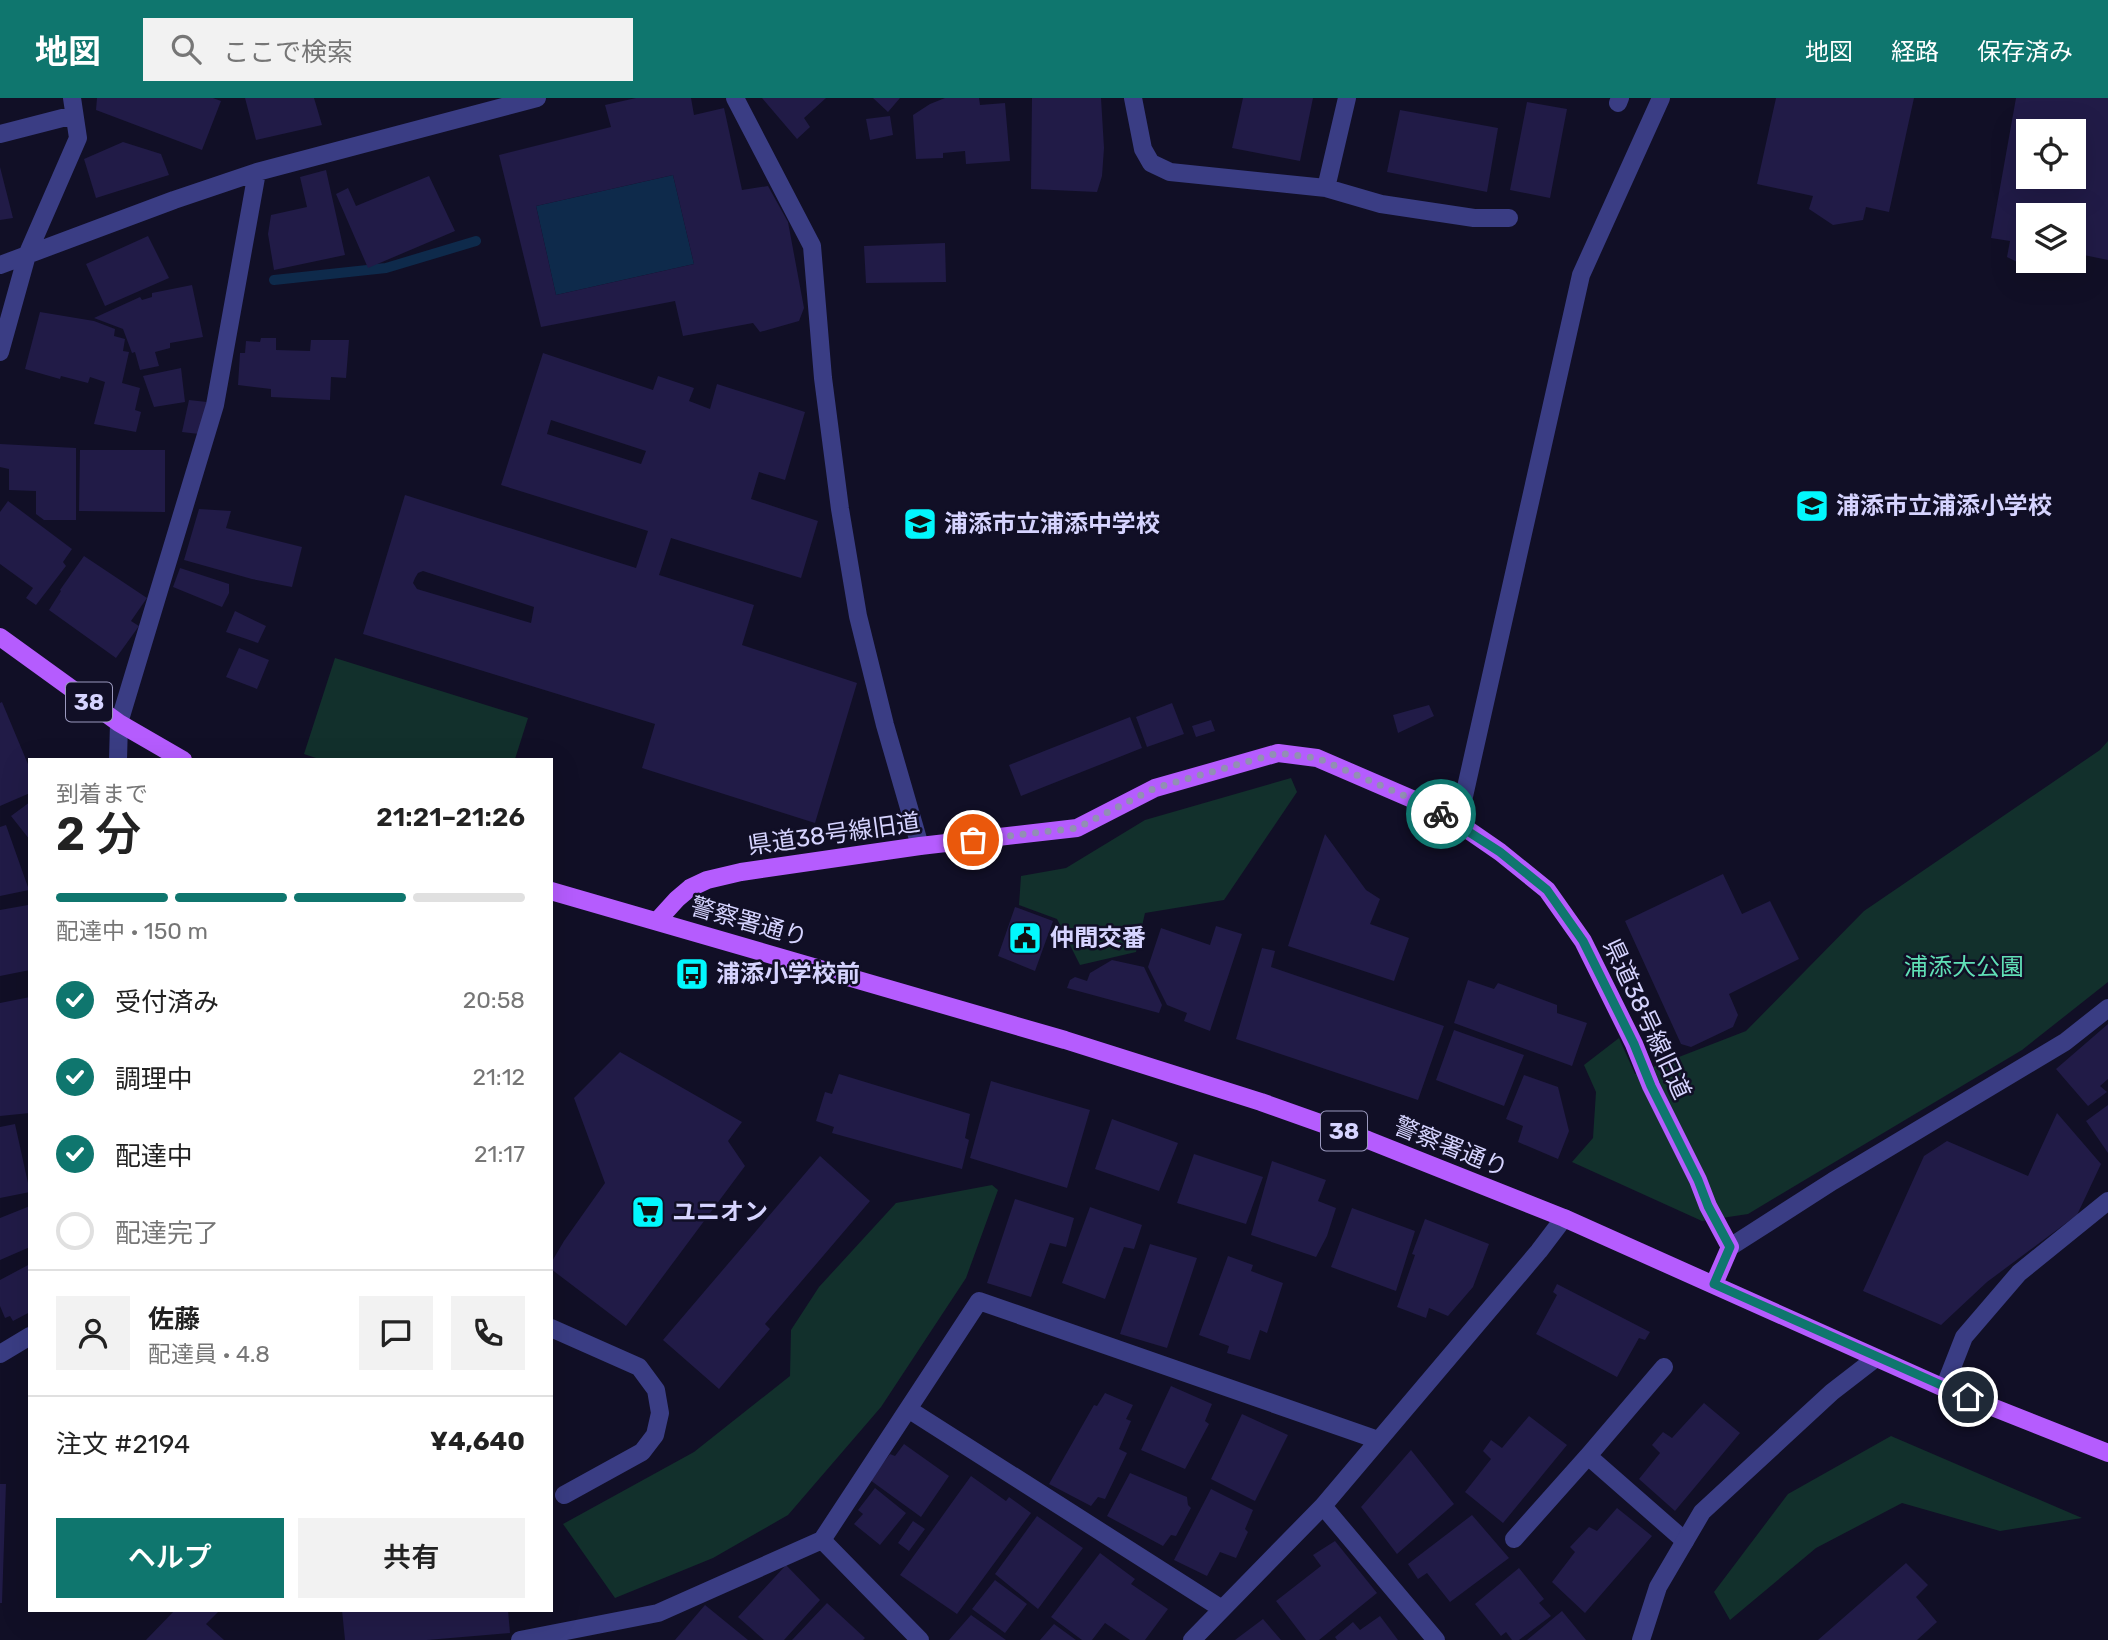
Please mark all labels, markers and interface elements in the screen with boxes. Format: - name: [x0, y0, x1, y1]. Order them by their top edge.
- search box: [143, 18, 633, 81]
- icon: search: [167, 30, 205, 68]
- text: 地図: [35, 32, 101, 71]
- text: ここで検索: [223, 37, 353, 68]
- text: 地図: [1805, 38, 1853, 66]
- text: 経路: [1891, 38, 1939, 66]
- text: 保存済み: [1977, 38, 2073, 66]
- map controls: [2016, 119, 2086, 273]
- button: locate: [2016, 119, 2086, 189]
- button: layers: [2016, 203, 2086, 273]
- school or university icon: 浦添市立浦添小学校: [1793, 487, 1831, 525]
- place label: 浦添市立浦添小学校: [1836, 492, 2052, 520]
- school or university icon: 浦添市立浦添中学校: [901, 505, 939, 543]
- place label: 浦添市立浦添中学校: [944, 510, 1160, 538]
- road number: 38: [66, 682, 112, 722]
- courier: [1406, 779, 1476, 849]
- text: 到着まで: [56, 780, 148, 808]
- icon: bike: [1422, 795, 1460, 833]
- text: 21:21–21:26: [376, 802, 525, 833]
- text: 2 分: [56, 807, 141, 862]
- street label: 県道38号線旧道: [746, 808, 922, 860]
- pin: [943, 810, 1003, 870]
- icon: bag: [954, 821, 992, 859]
- street label: 警察署通り: [687, 892, 811, 952]
- text: 配達中 · 150 m: [56, 917, 208, 945]
- public building icon: 仲間交番: [1006, 919, 1044, 957]
- place label: 仲間交番: [1050, 924, 1146, 952]
- street label: 県道38号線旧道: [1598, 934, 1696, 1104]
- park label: 浦添大公園: [1904, 953, 2024, 981]
- bus stop icon: 浦添小学校前: [673, 955, 711, 993]
- place label: 浦添小学校前: [716, 960, 860, 988]
- icon: check: [56, 981, 94, 1019]
- text: 20:58: [463, 986, 525, 1014]
- text: 受付済み: [115, 987, 219, 1018]
- icon: check: [56, 1058, 94, 1096]
- text: 21:12: [472, 1063, 525, 1091]
- text: 調理中: [115, 1064, 193, 1095]
- road number: 38: [1321, 1112, 1367, 1150]
- street label: 警察署通り: [1390, 1112, 1512, 1182]
- icon: check: [56, 1135, 94, 1173]
- text: 21:17: [474, 1140, 525, 1168]
- text: 配達中: [115, 1141, 193, 1172]
- supermarket icon: ユニオン: [629, 1193, 667, 1231]
- place label: ユニオン: [672, 1198, 768, 1226]
- text: 配達完了: [115, 1218, 219, 1249]
- button: person: [56, 1296, 130, 1370]
- button: chat: [359, 1296, 433, 1370]
- button: phone: [451, 1296, 525, 1370]
- text: 佐藤: [148, 1304, 200, 1335]
- text: 配達員 · 4.8: [148, 1340, 270, 1368]
- pin: [1938, 1367, 1998, 1427]
- icon: home: [1949, 1378, 1987, 1416]
- text: ¥4,640: [430, 1426, 525, 1457]
- text: 注文 #2194: [56, 1429, 190, 1460]
- button: ヘルプ: [56, 1518, 284, 1598]
- button: 共有: [298, 1518, 525, 1598]

